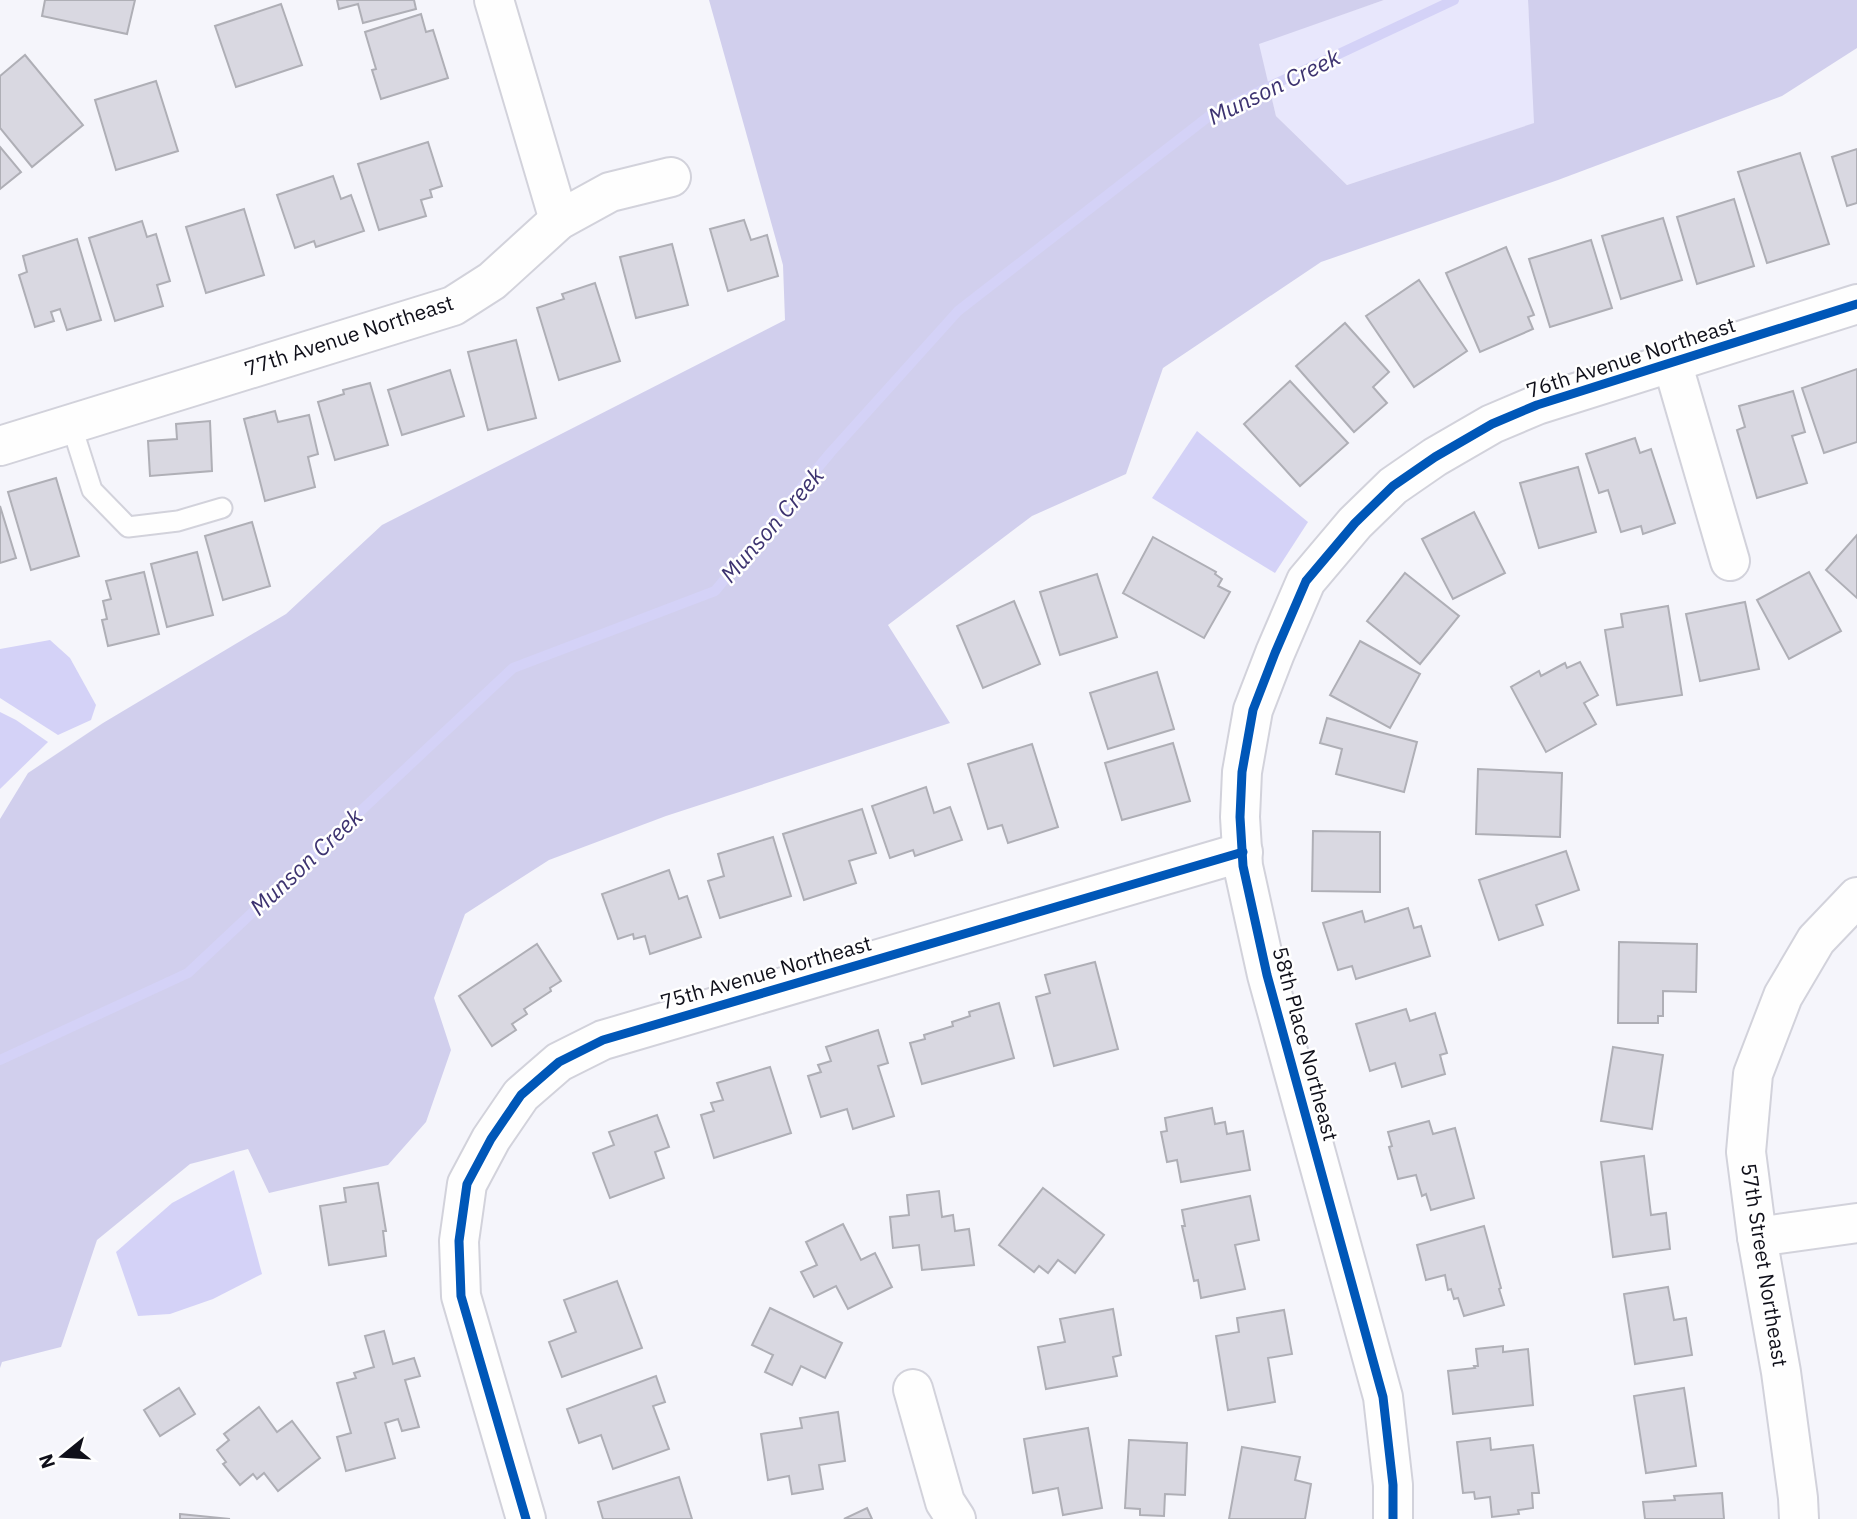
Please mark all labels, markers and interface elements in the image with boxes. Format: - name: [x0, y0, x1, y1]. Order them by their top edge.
- water label: Munson Creek: [1203, 41, 1346, 131]
- street label: 77th Avenue Northeast: [240, 288, 457, 382]
- street label: 76th Avenue Northeast: [1522, 310, 1739, 404]
- water label: Munson Creek: [713, 460, 830, 588]
- water label: Munson Creek: [243, 801, 369, 921]
- street label: 75th Avenue Northeast: [657, 928, 875, 1016]
- street label: 58th Place Northeast: [1267, 944, 1345, 1144]
- street label: 57th Street Northeast: [1735, 1161, 1795, 1369]
- north arrow: [28, 1421, 98, 1491]
- text: N: [33, 1451, 60, 1472]

